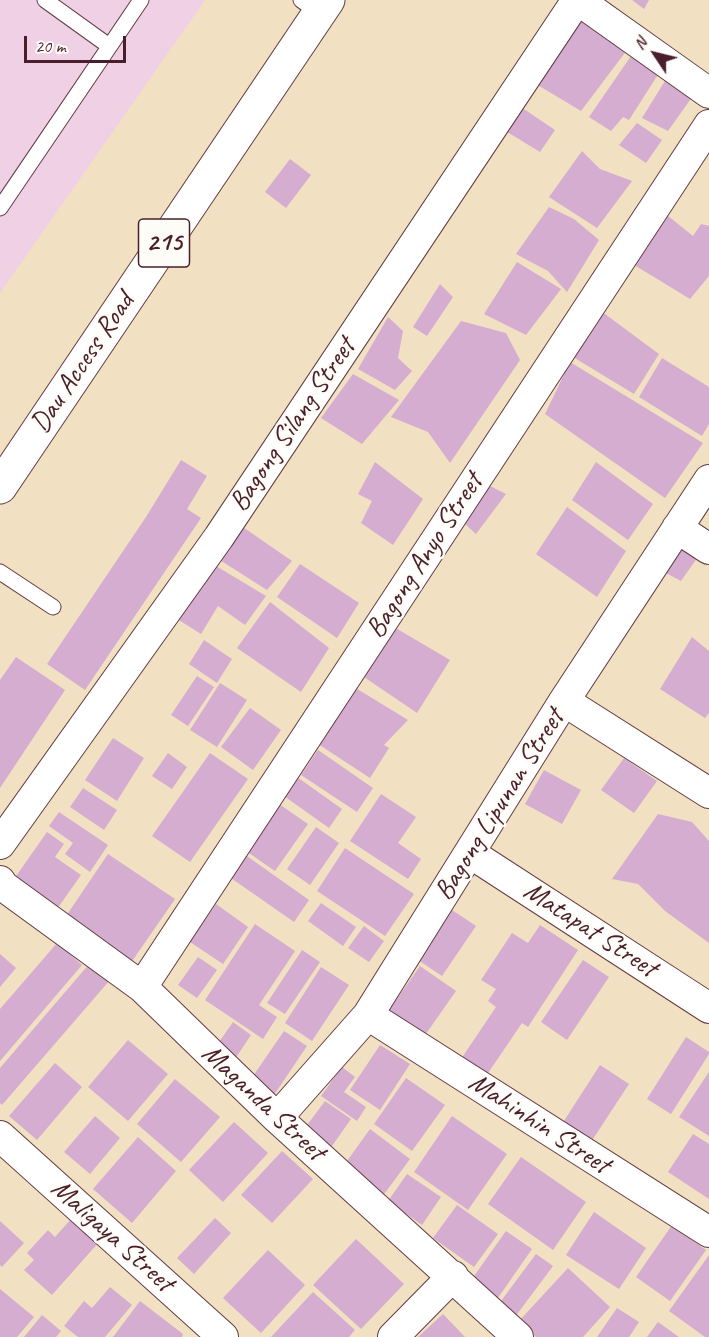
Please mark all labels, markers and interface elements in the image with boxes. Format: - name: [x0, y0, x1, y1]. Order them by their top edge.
- scale bar: [27, 24, 129, 62]
- north arrow: [625, 24, 685, 84]
- text: N: [629, 34, 651, 53]
- text: 20 m: [35, 35, 66, 57]
- road number: 215: [138, 219, 190, 267]
- street label: Dau Access Road: [24, 287, 142, 439]
- street label: Bagong Silang Street: [223, 332, 363, 518]
- street label: Bagong Anyo Street: [359, 467, 491, 645]
- street label: Bagong Lipunan Street: [428, 703, 572, 907]
- street label: Matapat Street: [517, 875, 663, 985]
- street label: Maganda Street: [194, 1037, 332, 1169]
- street label: Mahinhin Street: [462, 1066, 616, 1182]
- street label: Maligaya Street: [44, 1172, 180, 1300]

